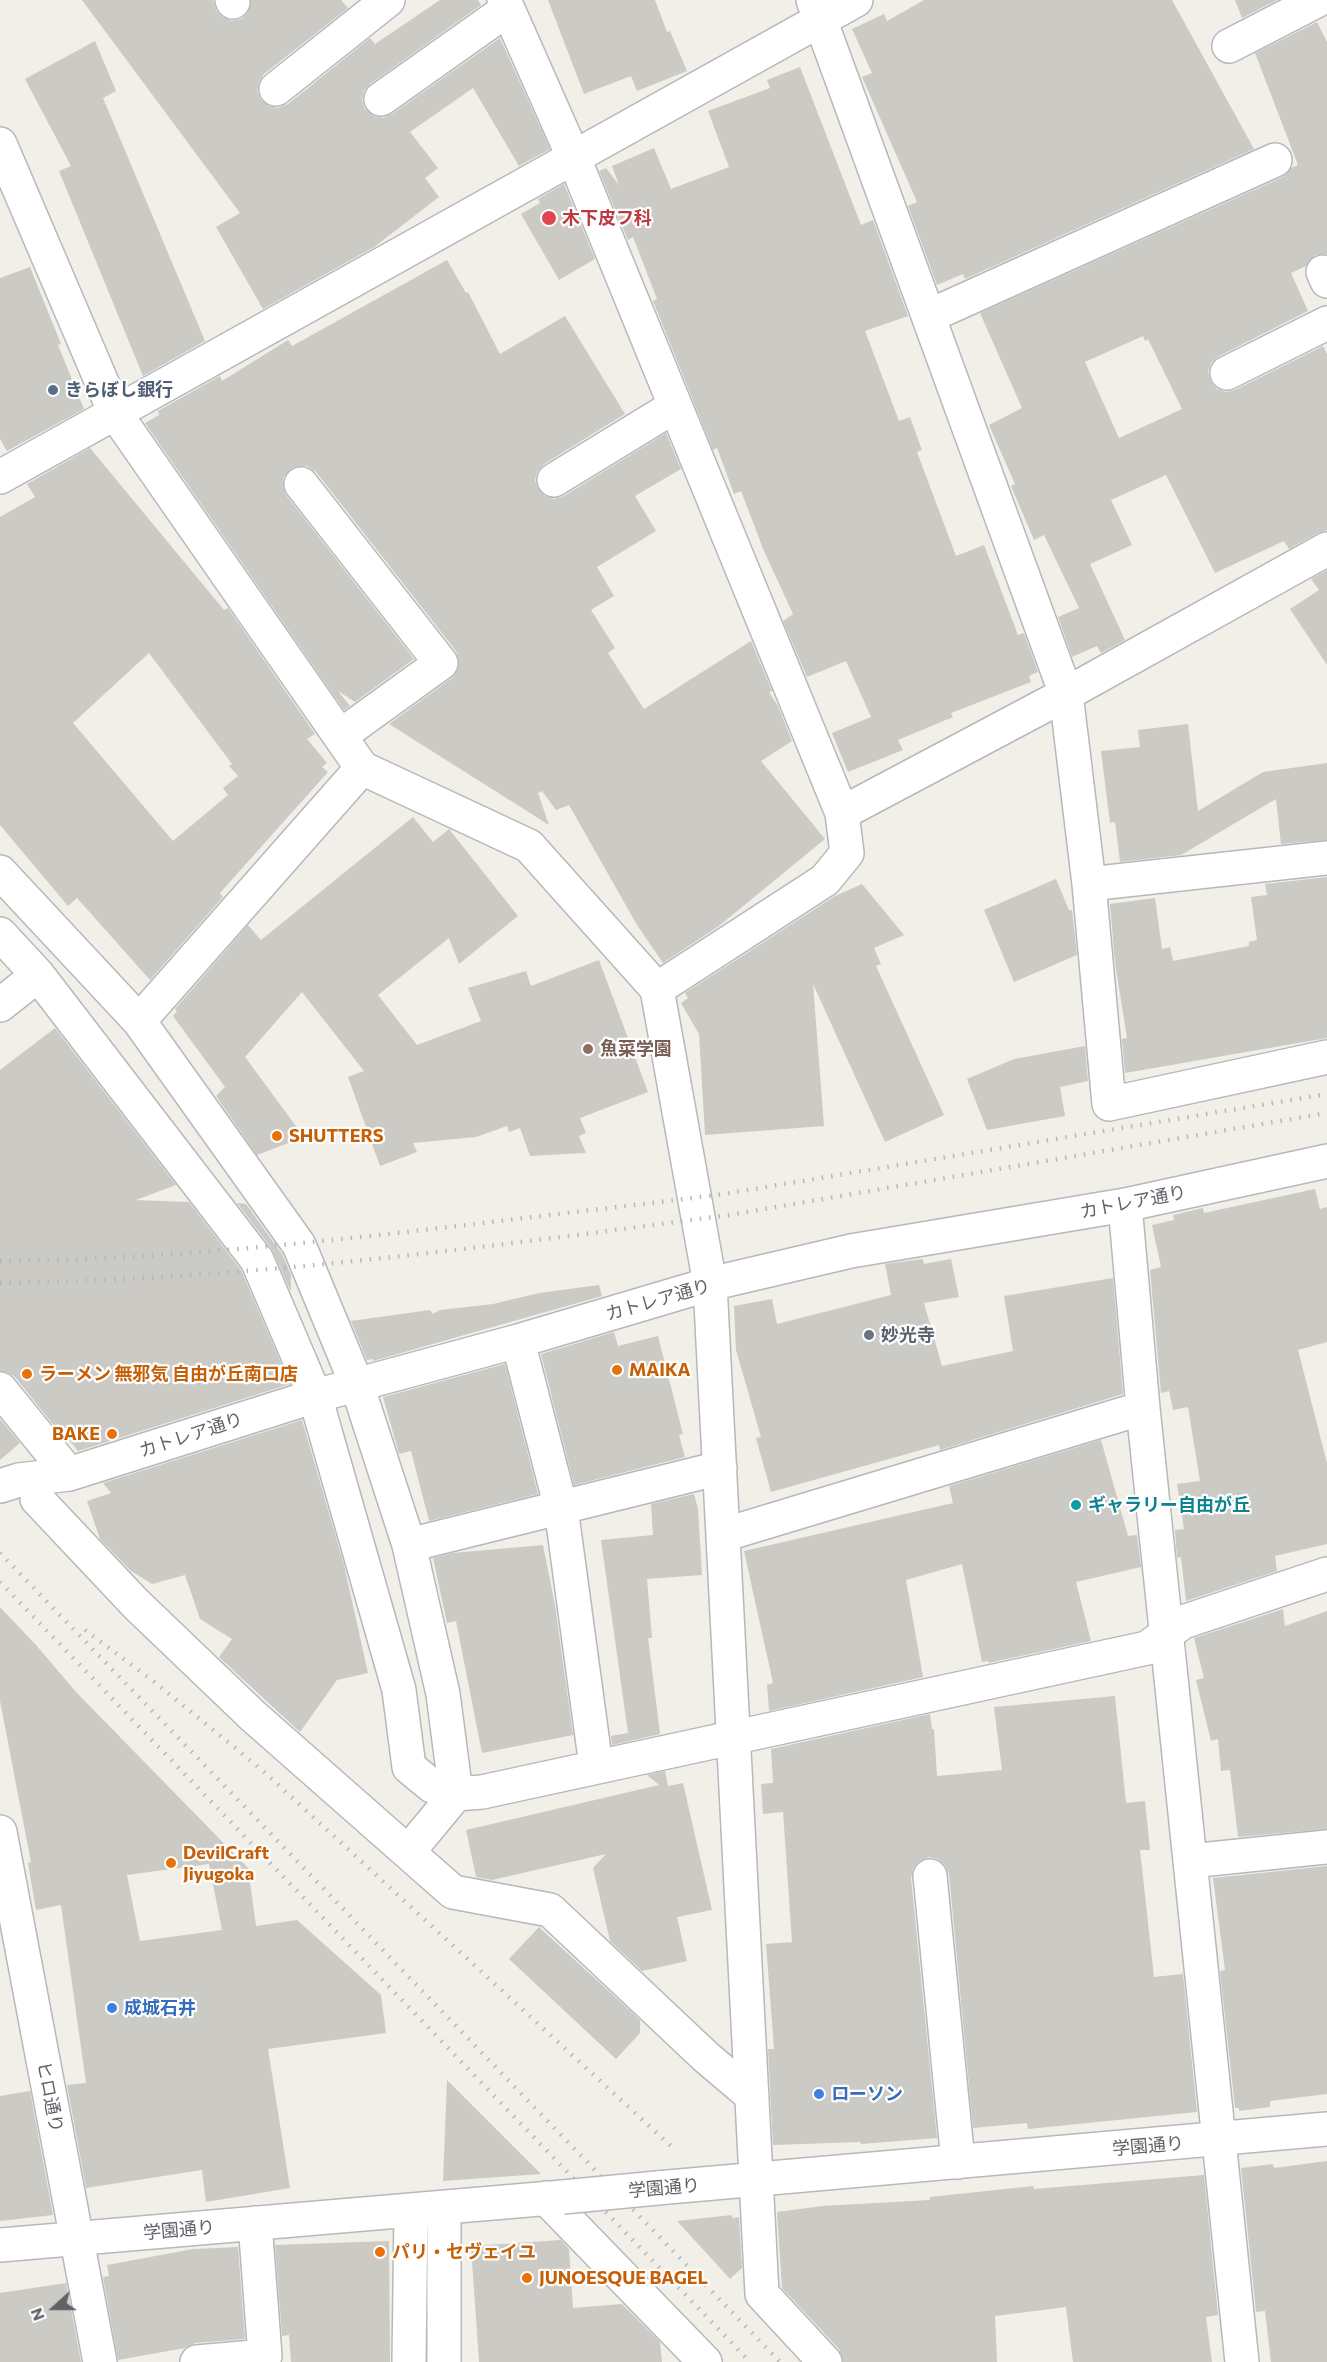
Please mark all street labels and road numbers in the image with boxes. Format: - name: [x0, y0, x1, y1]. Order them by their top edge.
- street label: カトレア通り: [1078, 1181, 1188, 1223]
- street label: カトレア通り: [603, 1275, 713, 1325]
- street label: カトレア通り: [136, 1408, 246, 1462]
- street label: ヒロ通り: [33, 2060, 67, 2134]
- street label: 学園通り: [1111, 2132, 1185, 2160]
- street label: 学園通り: [627, 2174, 701, 2202]
- street label: 学園通り: [142, 2216, 216, 2244]

